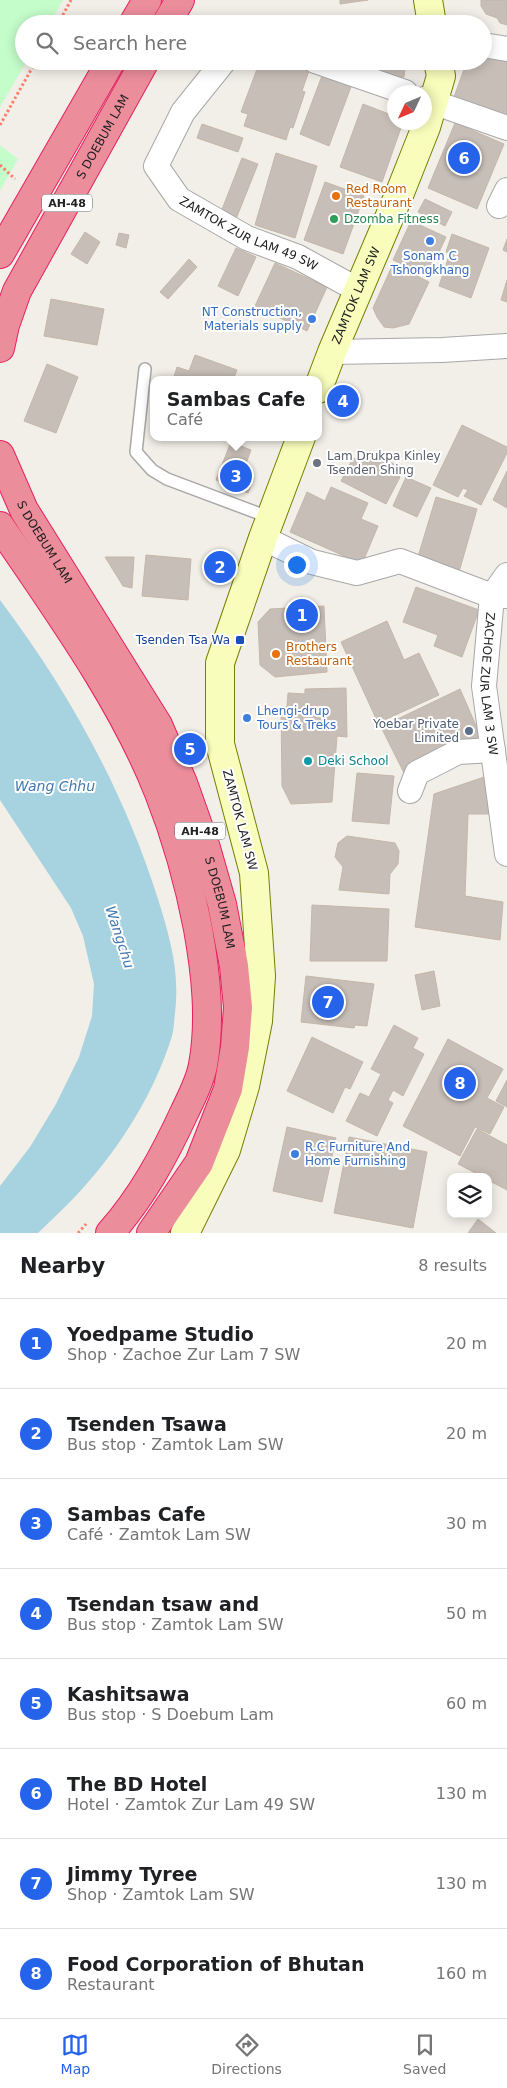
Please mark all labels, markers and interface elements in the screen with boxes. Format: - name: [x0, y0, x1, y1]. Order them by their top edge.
- search box: [15, 15, 492, 70]
- icon: search: [33, 29, 61, 57]
- text: Search here: [73, 32, 187, 54]
- north arrow: [387, 85, 432, 130]
- street label: S DOEBUM LAM: [74, 92, 132, 182]
- pin: 6: [448, 139, 480, 177]
- place label: Red Room Restaurant: [346, 182, 412, 210]
- marker: Red Room Restaurant: [330, 190, 342, 202]
- road number: AH-48: [42, 194, 92, 212]
- street label: ZAMTOK ZUR LAM 49 SW: [177, 194, 320, 274]
- place label: Dzomba Fitness: [344, 212, 439, 226]
- marker: Dzomba Fitness: [328, 213, 340, 225]
- marker: Sonam C Tshongkhang: [424, 235, 436, 247]
- street label: ZAMTOK LAM SW: [329, 245, 383, 346]
- place label: Sonam C Tshongkhang: [390, 249, 469, 277]
- place label: NT Construction, Materials supply: [202, 305, 302, 333]
- marker: NT Construction, Materials supply: [306, 313, 318, 325]
- popup: [150, 376, 322, 441]
- pin: 4: [327, 382, 359, 420]
- text: Sambas Cafe: [167, 388, 305, 410]
- text: Café: [167, 410, 203, 429]
- place label: Lam Drukpa Kinley Tsenden Shing: [326, 449, 441, 477]
- pin: 3: [220, 457, 252, 495]
- marker: Lam Drukpa Kinley Tsenden Shing: [311, 457, 323, 469]
- street label: S DOEBUM LAM: [14, 499, 75, 586]
- pin: 2: [204, 548, 236, 586]
- your location: [284, 552, 310, 578]
- pin: 1: [286, 596, 318, 634]
- street label: ZACHOE ZUR LAM 3 SW: [477, 611, 500, 756]
- place label: Tsenden Tsa Wa: [135, 633, 230, 647]
- marker: Tsenden Tsa Wa: [234, 634, 246, 646]
- place label: Brothers Restaurant: [286, 640, 352, 668]
- marker: Brothers Restaurant: [270, 648, 282, 660]
- place label: Lhengi-drup Tours & Treks: [256, 704, 336, 732]
- marker: Lhengi-drup Tours & Treks: [241, 712, 253, 724]
- place label: Yoebar Private Limited: [372, 717, 459, 745]
- marker: Yoebar Private Limited: [463, 725, 475, 737]
- pin: 5: [174, 730, 206, 768]
- place label: Deki School: [318, 754, 389, 768]
- marker: Deki School: [302, 755, 314, 767]
- street label: ZAMTOK LAM SW: [220, 768, 260, 872]
- water label: Wang Chhu: [15, 778, 95, 794]
- road number: AH-48: [175, 822, 225, 839]
- street label: S DOEBUM LAM: [202, 855, 238, 950]
- water label: Wangchu: [102, 904, 138, 970]
- pin: 7: [312, 983, 344, 1021]
- pin: 8: [444, 1064, 476, 1102]
- place label: R.C Furniture And Home Furnishing: [305, 1140, 410, 1168]
- marker: R.C Furniture And Home Furnishing: [289, 1148, 301, 1160]
- map controls: [447, 1173, 492, 1218]
- button: layers: [447, 1173, 492, 1218]
- text: Nearby: [20, 1254, 105, 1278]
- text: 8 results: [418, 1256, 487, 1275]
- text: Yoedpame Studio: [67, 1323, 254, 1345]
- text: 1: [30, 1334, 42, 1353]
- text: 20 m: [446, 1334, 487, 1353]
- text: Shop · Zachoe Zur Lam 7 SW: [67, 1345, 300, 1364]
- text: Tsenden Tsawa: [67, 1413, 227, 1435]
- text: 2: [30, 1424, 42, 1443]
- text: 20 m: [446, 1424, 487, 1443]
- text: Bus stop · Zamtok Lam SW: [67, 1435, 283, 1454]
- text: Sambas Cafe: [67, 1503, 206, 1525]
- text: 3: [30, 1514, 42, 1533]
- text: 30 m: [446, 1514, 487, 1533]
- text: Café · Zamtok Lam SW: [67, 1525, 251, 1544]
- text: Tsendan tsaw and: [67, 1593, 259, 1615]
- text: 4: [30, 1604, 42, 1623]
- text: 50 m: [446, 1604, 487, 1623]
- text: Bus stop · Zamtok Lam SW: [67, 1615, 283, 1634]
- text: Kashitsawa: [67, 1683, 189, 1705]
- text: 5: [30, 1694, 42, 1713]
- text: 60 m: [446, 1694, 487, 1713]
- text: Bus stop · S Doebum Lam: [67, 1705, 274, 1724]
- text: The BD Hotel: [67, 1773, 207, 1795]
- text: 6: [30, 1784, 42, 1803]
- text: 130 m: [436, 1784, 487, 1803]
- text: Hotel · Zamtok Zur Lam 49 SW: [67, 1795, 315, 1814]
- text: Jimmy Tyree: [67, 1863, 197, 1885]
- text: 7: [30, 1874, 42, 1893]
- text: 130 m: [436, 1874, 487, 1893]
- text: Shop · Zamtok Lam SW: [67, 1885, 255, 1904]
- text: Food Corporation of Bhutan: [67, 1953, 364, 1975]
- text: 8: [30, 1964, 42, 1983]
- text: 160 m: [436, 1964, 487, 1983]
- text: Restaurant: [67, 1975, 155, 1994]
- tab: Map: [61, 2031, 90, 2077]
- tab: Directions: [211, 2031, 282, 2077]
- tab: Saved: [403, 2031, 446, 2077]

